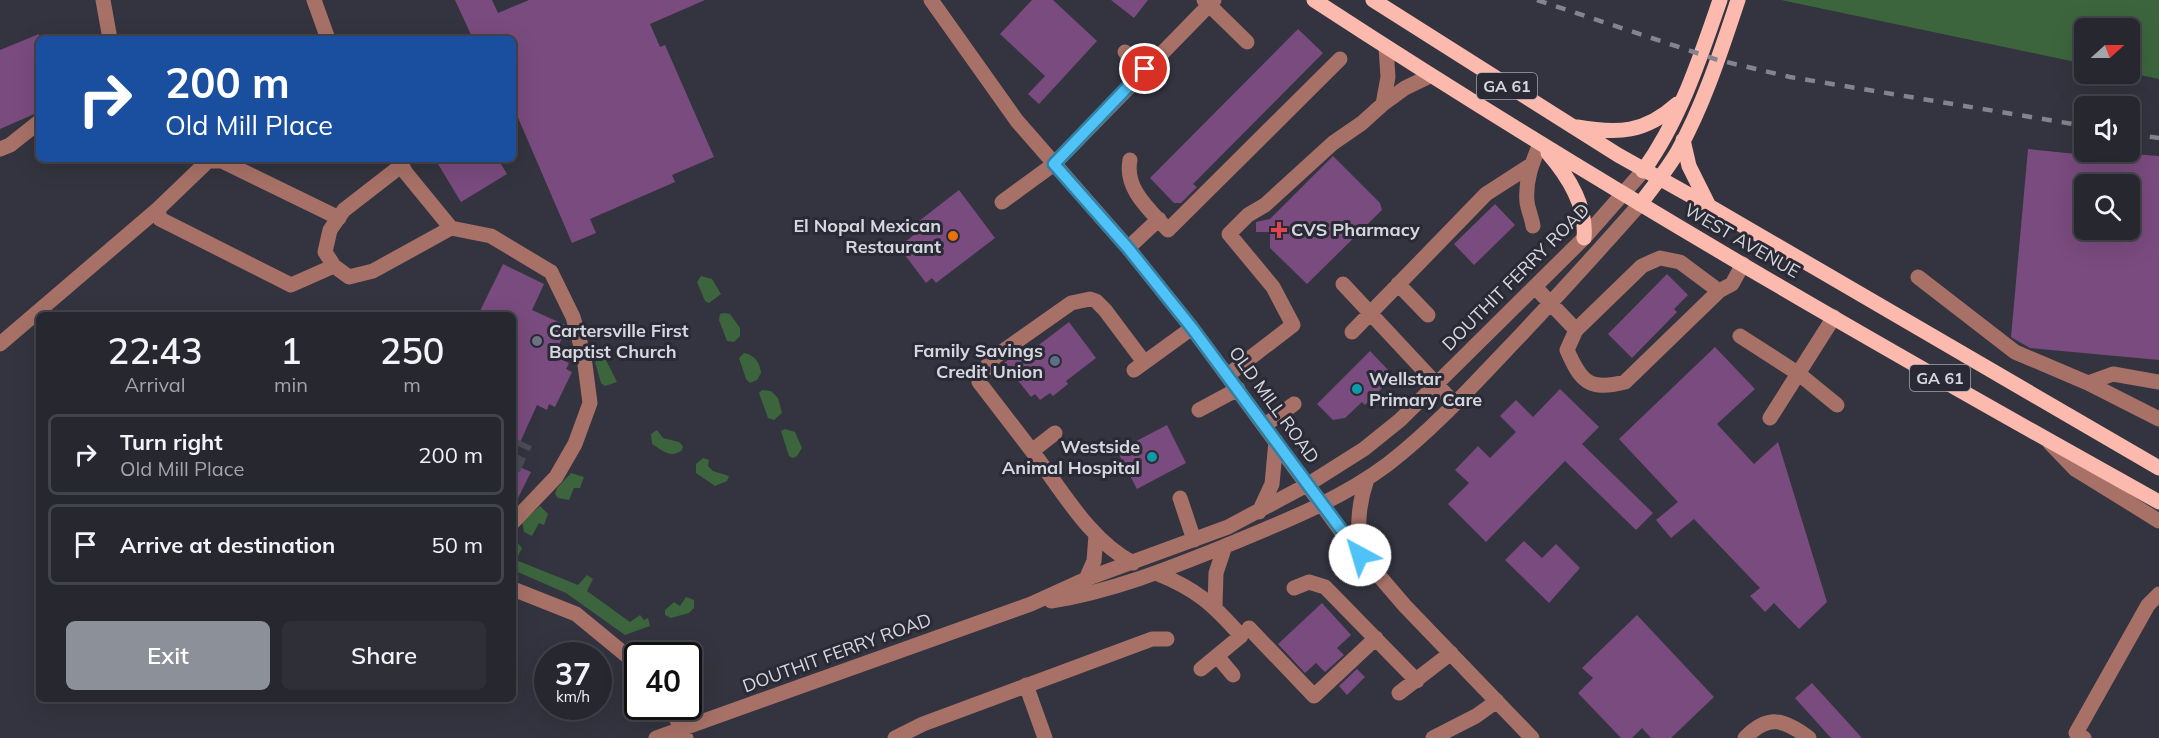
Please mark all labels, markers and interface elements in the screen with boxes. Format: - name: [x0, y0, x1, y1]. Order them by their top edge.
- north arrow: [2074, 18, 2140, 84]
- map controls: [2074, 18, 2140, 240]
- pin: [1119, 43, 1170, 94]
- icon: arrive: [1128, 52, 1161, 85]
- text: 200 m: [165, 56, 290, 109]
- icon: right: [66, 60, 144, 138]
- road number: GA 61: [1477, 73, 1537, 99]
- button: sound: [2074, 96, 2140, 162]
- text: Old Mill Place: [165, 108, 333, 142]
- button: search: [2074, 174, 2140, 240]
- street label: DOUTHIT FERRY ROAD: [1437, 198, 1594, 355]
- street label: WEST AVENUE: [1680, 198, 1804, 283]
- place label: El Nopal Mexican Restaurant: [793, 214, 941, 258]
- place label: CVS Pharmacy: [1291, 218, 1420, 241]
- marker: CVS Pharmacy: [1272, 223, 1286, 237]
- marker: El Nopal Mexican Restaurant: [946, 229, 960, 243]
- place label: Cartersville First Baptist Church: [549, 319, 689, 363]
- text: 22:43: [108, 328, 202, 373]
- text: 1: [280, 328, 302, 373]
- text: 250: [380, 328, 444, 373]
- marker: Cartersville First Baptist Church: [530, 334, 544, 348]
- place label: Family Savings Credit Union: [913, 339, 1043, 383]
- street label: OLD MILL ROAD: [1224, 342, 1325, 468]
- marker: Family Savings Credit Union: [1048, 354, 1062, 368]
- road number: GA 61: [1910, 365, 1970, 391]
- place label: Wellstar Primary Care: [1369, 367, 1482, 411]
- text: Arrival: [124, 372, 186, 397]
- text: min: [274, 372, 308, 397]
- text: m: [403, 372, 421, 397]
- marker: Wellstar Primary Care: [1350, 382, 1364, 396]
- text: Turn right: [120, 428, 223, 456]
- place label: Westside Animal Hospital: [1002, 435, 1140, 479]
- icon: right: [69, 438, 102, 471]
- text: 200 m: [418, 441, 483, 469]
- marker: Westside Animal Hospital: [1145, 450, 1159, 464]
- text: Old Mill Place: [120, 456, 244, 481]
- position arrow: [1328, 523, 1392, 587]
- icon: arrive: [69, 528, 102, 561]
- text: Arrive at destination: [120, 531, 335, 559]
- text: 50 m: [432, 531, 483, 559]
- street label: DOUTHIT FERRY ROAD: [739, 608, 934, 697]
- button: Exit: [66, 621, 270, 690]
- button: Share: [282, 621, 486, 690]
- speed limit sign: 40: [624, 642, 702, 720]
- text: 37: [555, 655, 591, 693]
- text: km/h: [556, 687, 590, 706]

